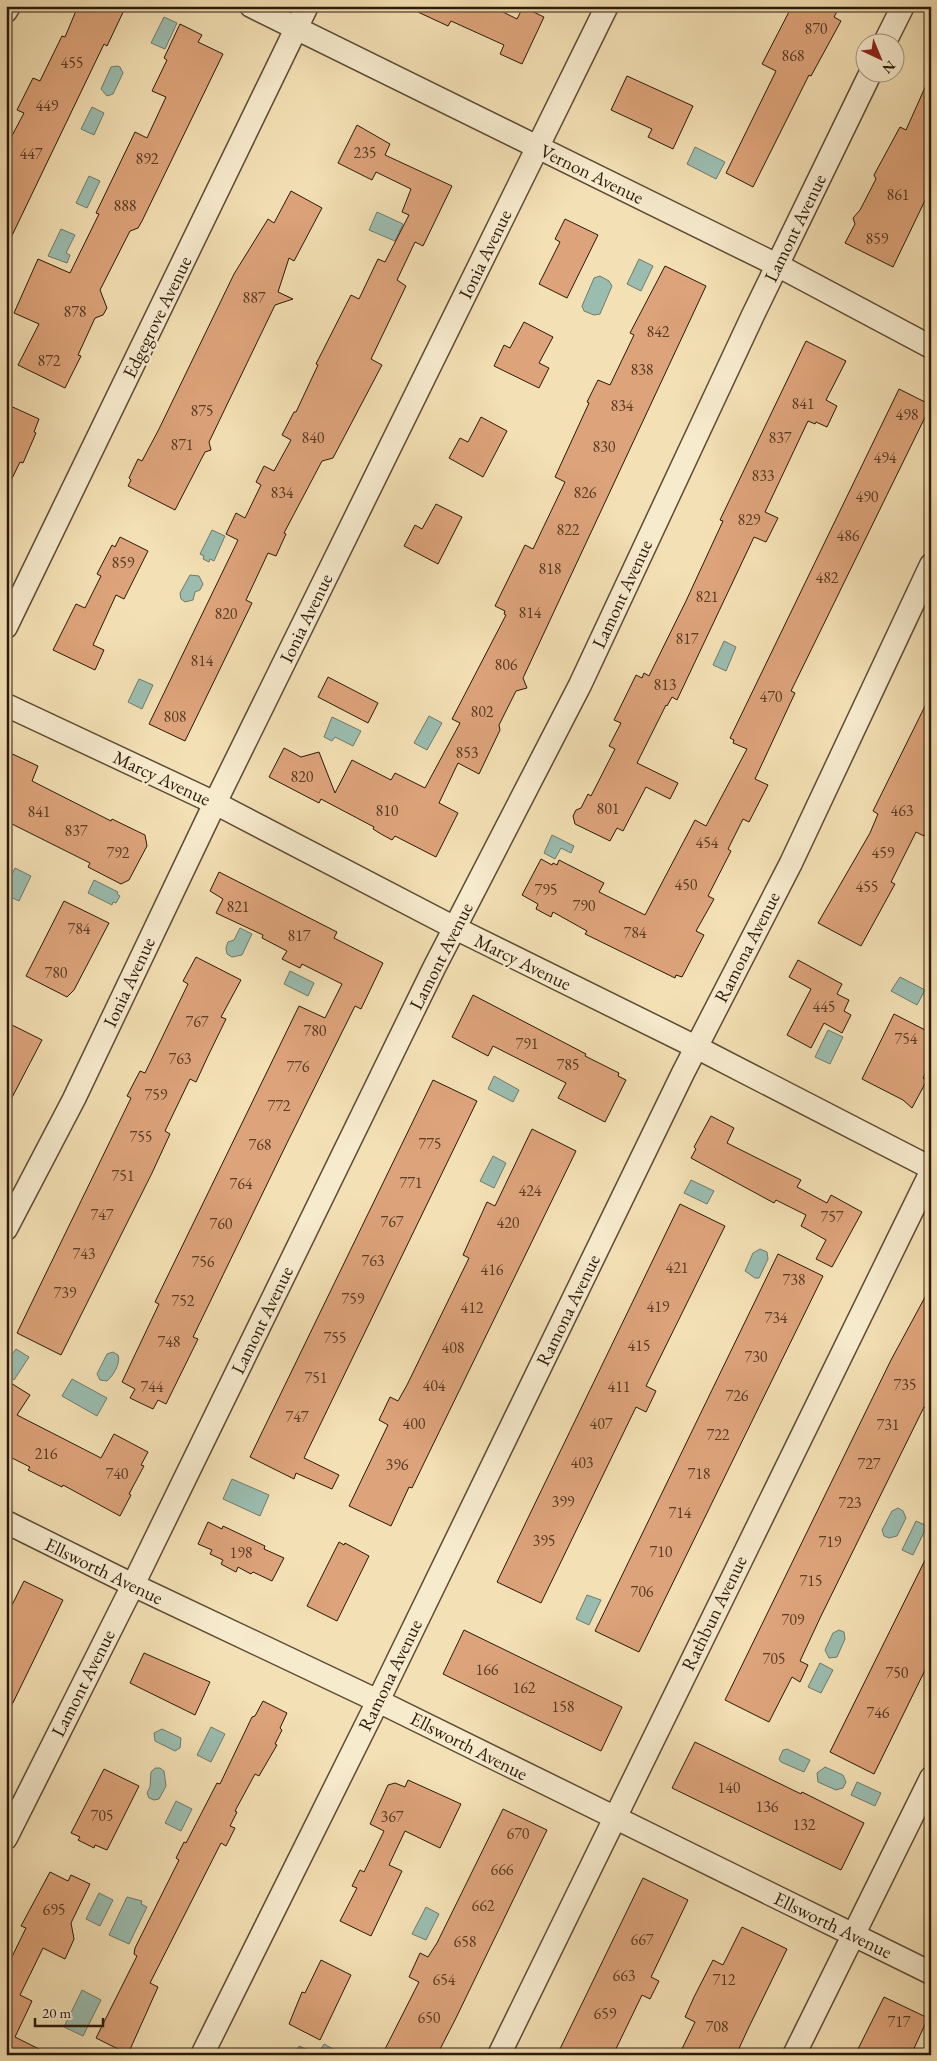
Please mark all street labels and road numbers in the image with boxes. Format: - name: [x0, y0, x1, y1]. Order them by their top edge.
- street label: Vernon Avenue: [536, 138, 648, 210]
- street label: Lamont Avenue: [758, 170, 832, 286]
- street label: Ionia Avenue: [453, 205, 517, 303]
- street label: Edgegrove Avenue: [117, 252, 197, 382]
- street label: Lamont Avenue: [586, 536, 658, 652]
- street label: Ionia Avenue: [274, 569, 338, 667]
- street label: Marcy Avenue: [109, 745, 215, 811]
- street label: Ramona Avenue: [708, 887, 786, 1007]
- street label: Lamont Avenue: [403, 898, 479, 1014]
- street label: Marcy Avenue: [470, 928, 576, 996]
- street label: Ionia Avenue: [97, 933, 161, 1031]
- street label: Ramona Avenue: [530, 1250, 606, 1370]
- street label: Lamont Avenue: [225, 1262, 299, 1378]
- street label: Ellsworth Avenue: [41, 1532, 167, 1610]
- street label: Rathbun Avenue: [675, 1551, 753, 1675]
- street label: Ramona Avenue: [352, 1615, 428, 1735]
- street label: Lamont Avenue: [45, 1625, 121, 1741]
- street label: Ellsworth Avenue: [406, 1706, 532, 1786]
- street label: Ellsworth Avenue: [770, 1886, 896, 1964]

